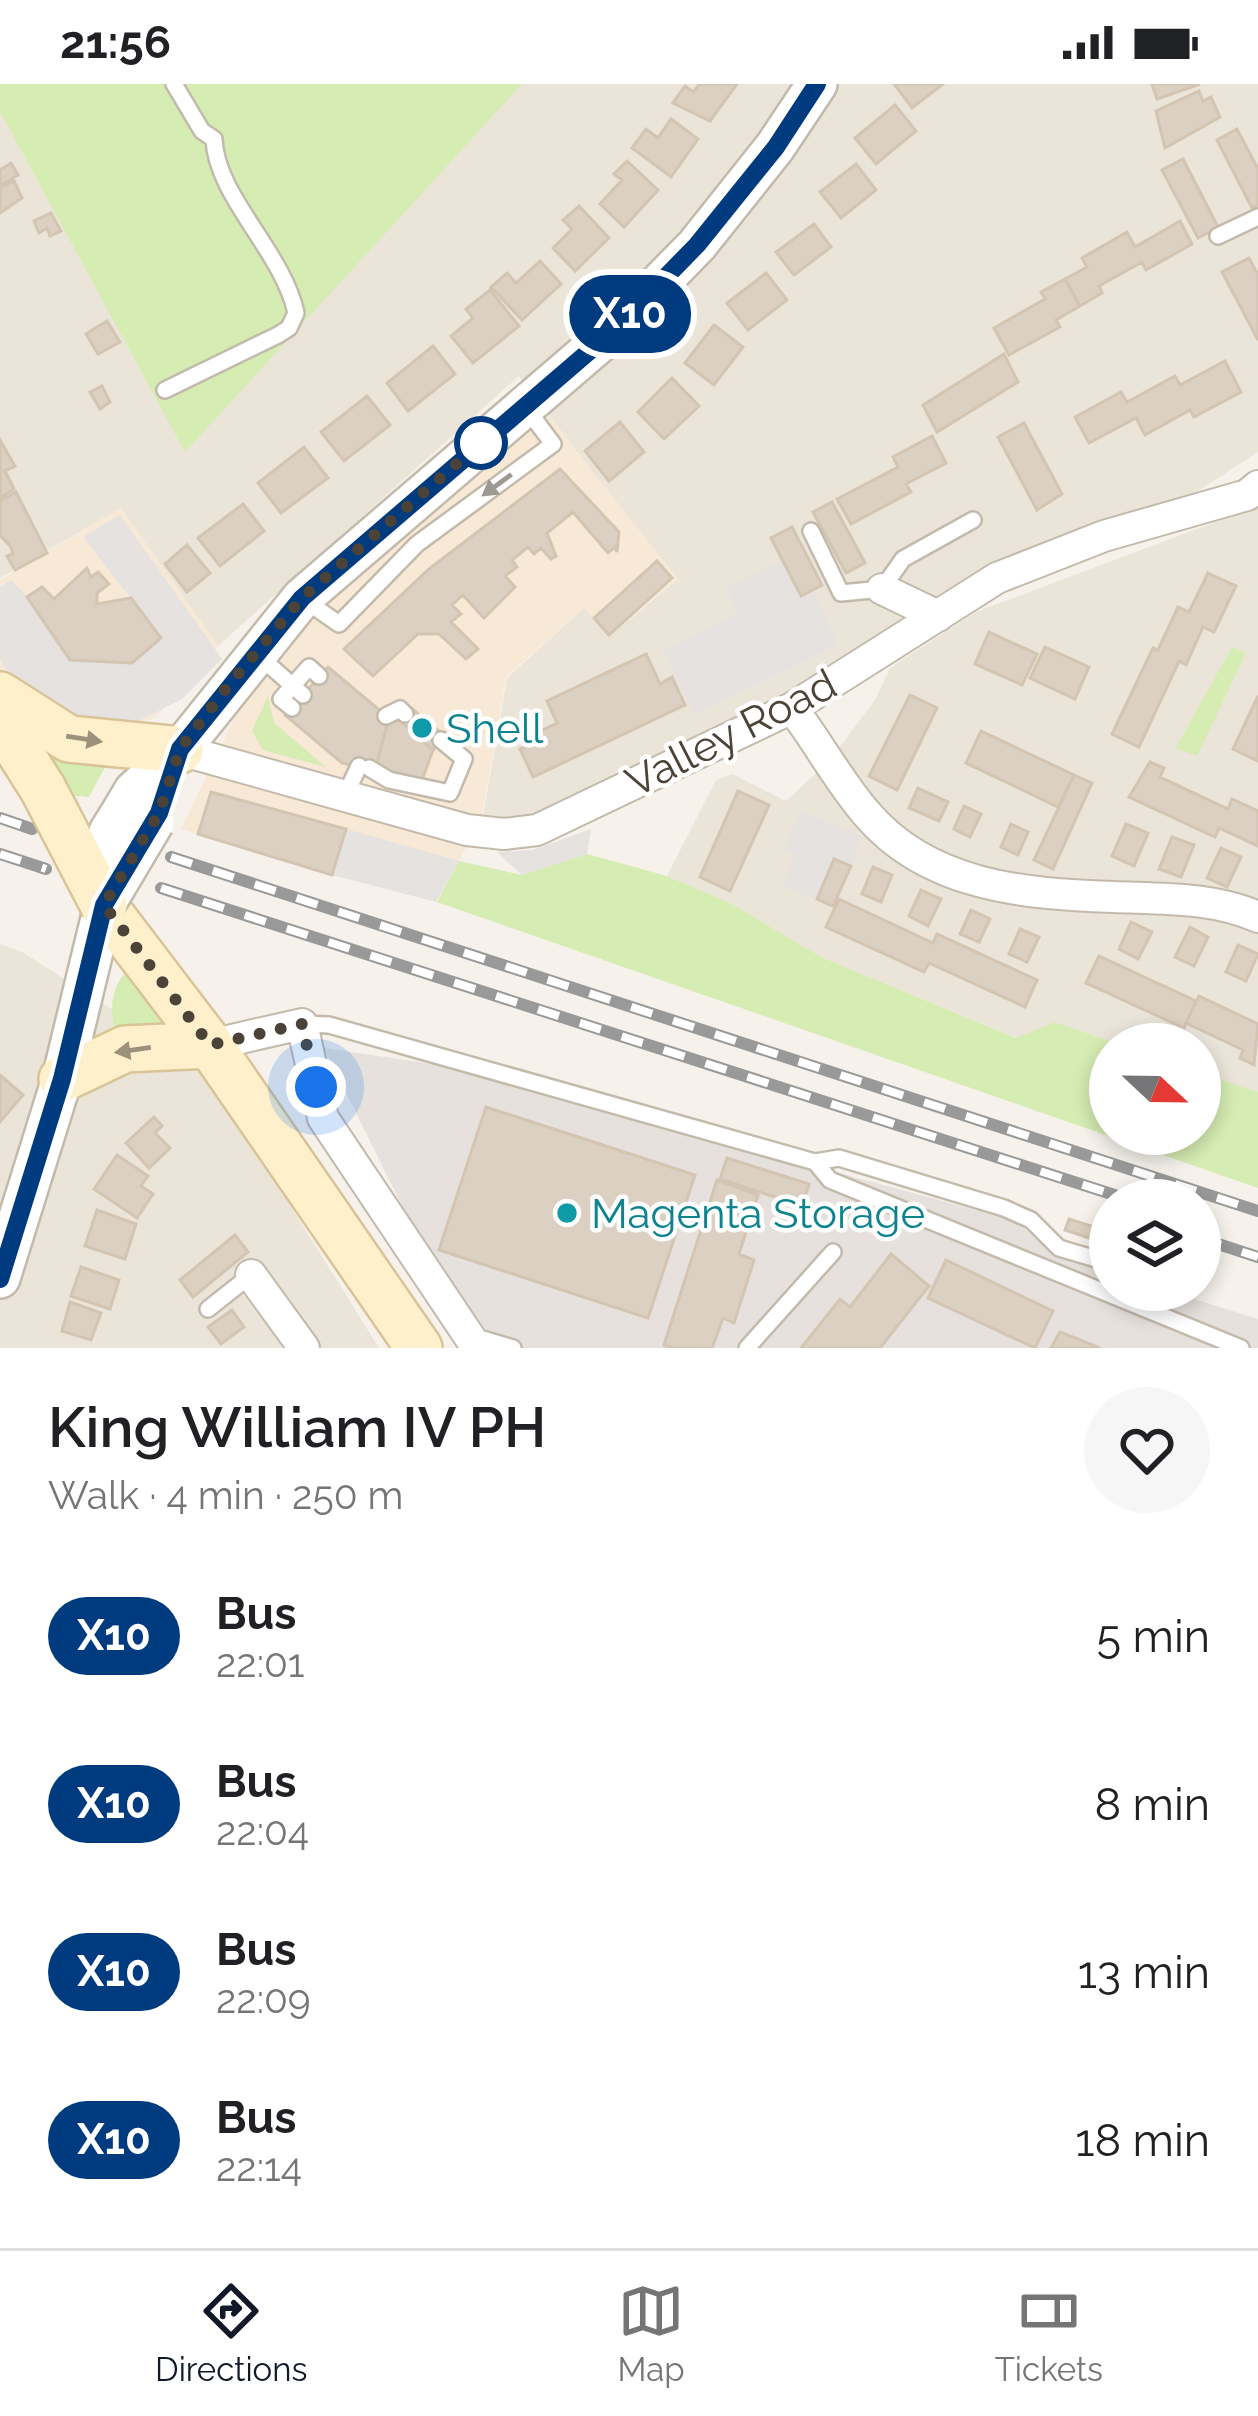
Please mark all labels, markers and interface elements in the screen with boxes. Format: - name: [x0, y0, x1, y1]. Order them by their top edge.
- text: 21:56: [60, 16, 171, 69]
- line badge: X10: [561, 275, 699, 353]
- text: X10: [593, 289, 667, 338]
- unlabelled marker: [456, 418, 506, 468]
- one-way arrow: [481, 472, 513, 496]
- street label: Valley Road: [618, 659, 844, 807]
- place label: Shell: [446, 704, 544, 753]
- marker: Shell: [409, 715, 435, 741]
- one-way arrow: [65, 731, 103, 749]
- north arrow: [1089, 1023, 1221, 1155]
- map controls: [1089, 1023, 1221, 1311]
- one-way arrow: [114, 1041, 151, 1060]
- your location: [286, 1057, 346, 1117]
- button: layers: [1089, 1179, 1221, 1311]
- place label: Magenta Storage: [591, 1189, 925, 1238]
- marker: Magenta Storage: [554, 1200, 580, 1226]
- button: heart: [1084, 1387, 1210, 1513]
- text: King William IV PH: [48, 1393, 546, 1460]
- text: Walk · 4 min · 250 m: [48, 1472, 403, 1518]
- text: Bus: [216, 1587, 297, 1640]
- text: 5 min: [1097, 1610, 1210, 1663]
- text: X10: [77, 1611, 151, 1660]
- text: 22:01: [216, 1640, 305, 1686]
- text: Bus: [216, 1755, 297, 1808]
- text: 8 min: [1094, 1778, 1210, 1831]
- text: X10: [77, 1779, 151, 1828]
- text: 22:04: [216, 1808, 309, 1854]
- text: Bus: [216, 1923, 297, 1976]
- text: 13 min: [1078, 1946, 1210, 1999]
- text: X10: [77, 1947, 151, 1996]
- text: 22:09: [216, 1976, 311, 2022]
- text: Bus: [216, 2091, 297, 2144]
- text: 18 min: [1075, 2114, 1210, 2167]
- text: X10: [77, 2115, 151, 2164]
- text: 22:14: [216, 2144, 302, 2190]
- tab: Directions: [155, 2278, 307, 2389]
- tab: Map: [618, 2278, 685, 2389]
- tab: Tickets: [995, 2278, 1103, 2389]

